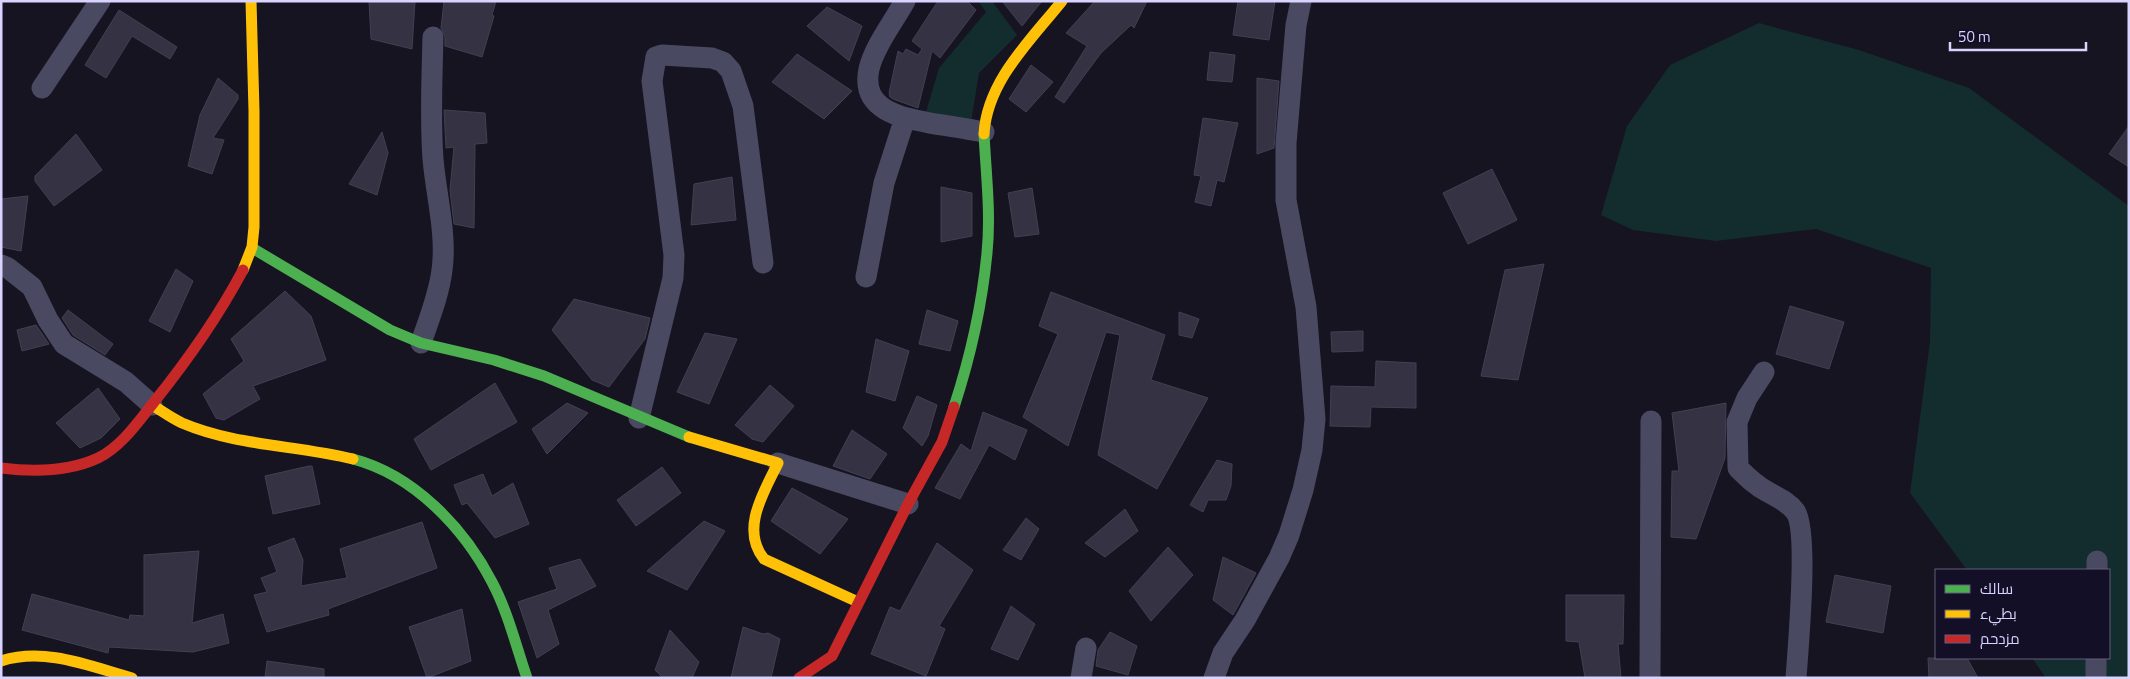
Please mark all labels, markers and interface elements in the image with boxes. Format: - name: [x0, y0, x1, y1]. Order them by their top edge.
- scale bar: [1950, 20, 2086, 52]
- text: 50 m: [1958, 25, 1991, 48]
- legend: [1935, 569, 2110, 659]
- text: سالك: [1980, 577, 2013, 600]
- text: بطيء: [1980, 602, 2017, 626]
- text: مزدحم: [1980, 627, 2020, 650]

